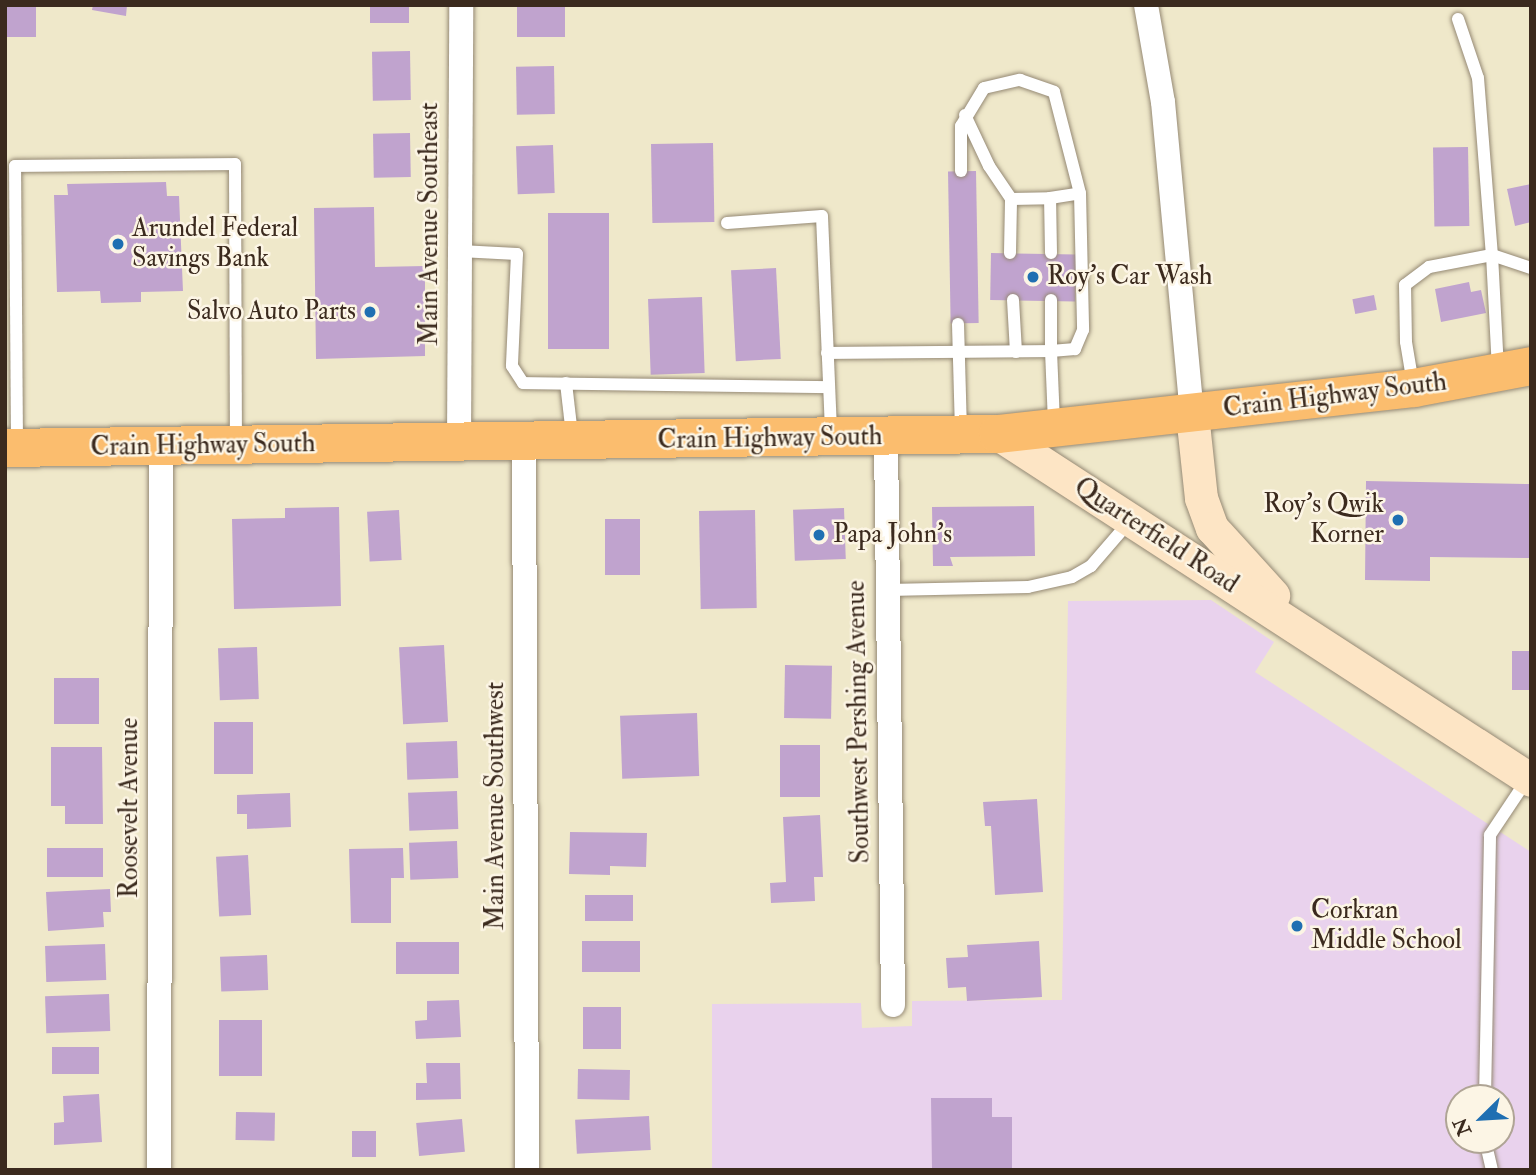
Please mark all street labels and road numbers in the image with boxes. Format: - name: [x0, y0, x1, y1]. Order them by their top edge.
- street label: Main Avenue Southeast: [414, 102, 446, 346]
- street label: Crain Highway South: [1221, 367, 1449, 425]
- street label: Crain Highway South: [657, 421, 883, 457]
- street label: Crain Highway South: [90, 428, 316, 464]
- street label: Quarterfield Road: [1068, 471, 1244, 601]
- street label: Southwest Pershing Avenue: [841, 580, 877, 864]
- street label: Main Avenue Southwest: [480, 682, 512, 930]
- street label: Roosevelt Avenue: [114, 718, 146, 898]

